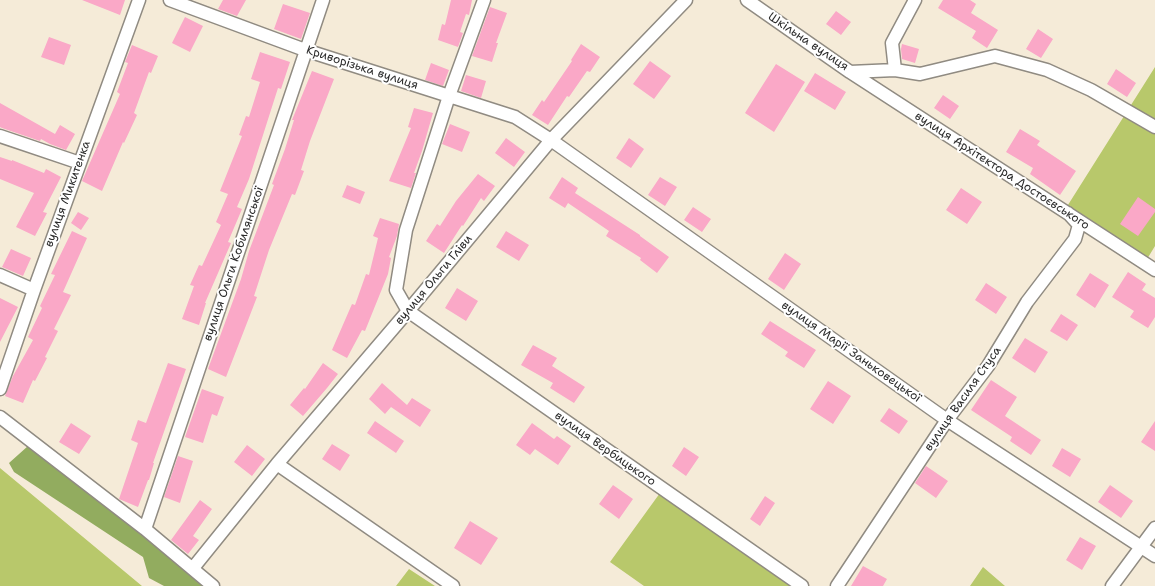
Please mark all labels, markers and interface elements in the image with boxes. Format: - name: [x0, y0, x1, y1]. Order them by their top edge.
- street label: Шкільна вулиця: [765, 10, 851, 74]
- street label: Криворізька вулиця: [304, 43, 420, 93]
- street label: вулиця Архітектора Достоєвського: [912, 109, 1092, 233]
- street label: вулиця Микитенка: [42, 139, 94, 249]
- street label: вулиця Ольги Кобилянської: [201, 185, 267, 343]
- street label: вулиця Ольги Гліви: [392, 232, 476, 328]
- street label: вулиця Марії Заньковецької: [778, 298, 924, 406]
- street label: вулиця Василя Стуса: [922, 344, 1004, 454]
- street label: вулиця Вербицького: [552, 409, 658, 489]

